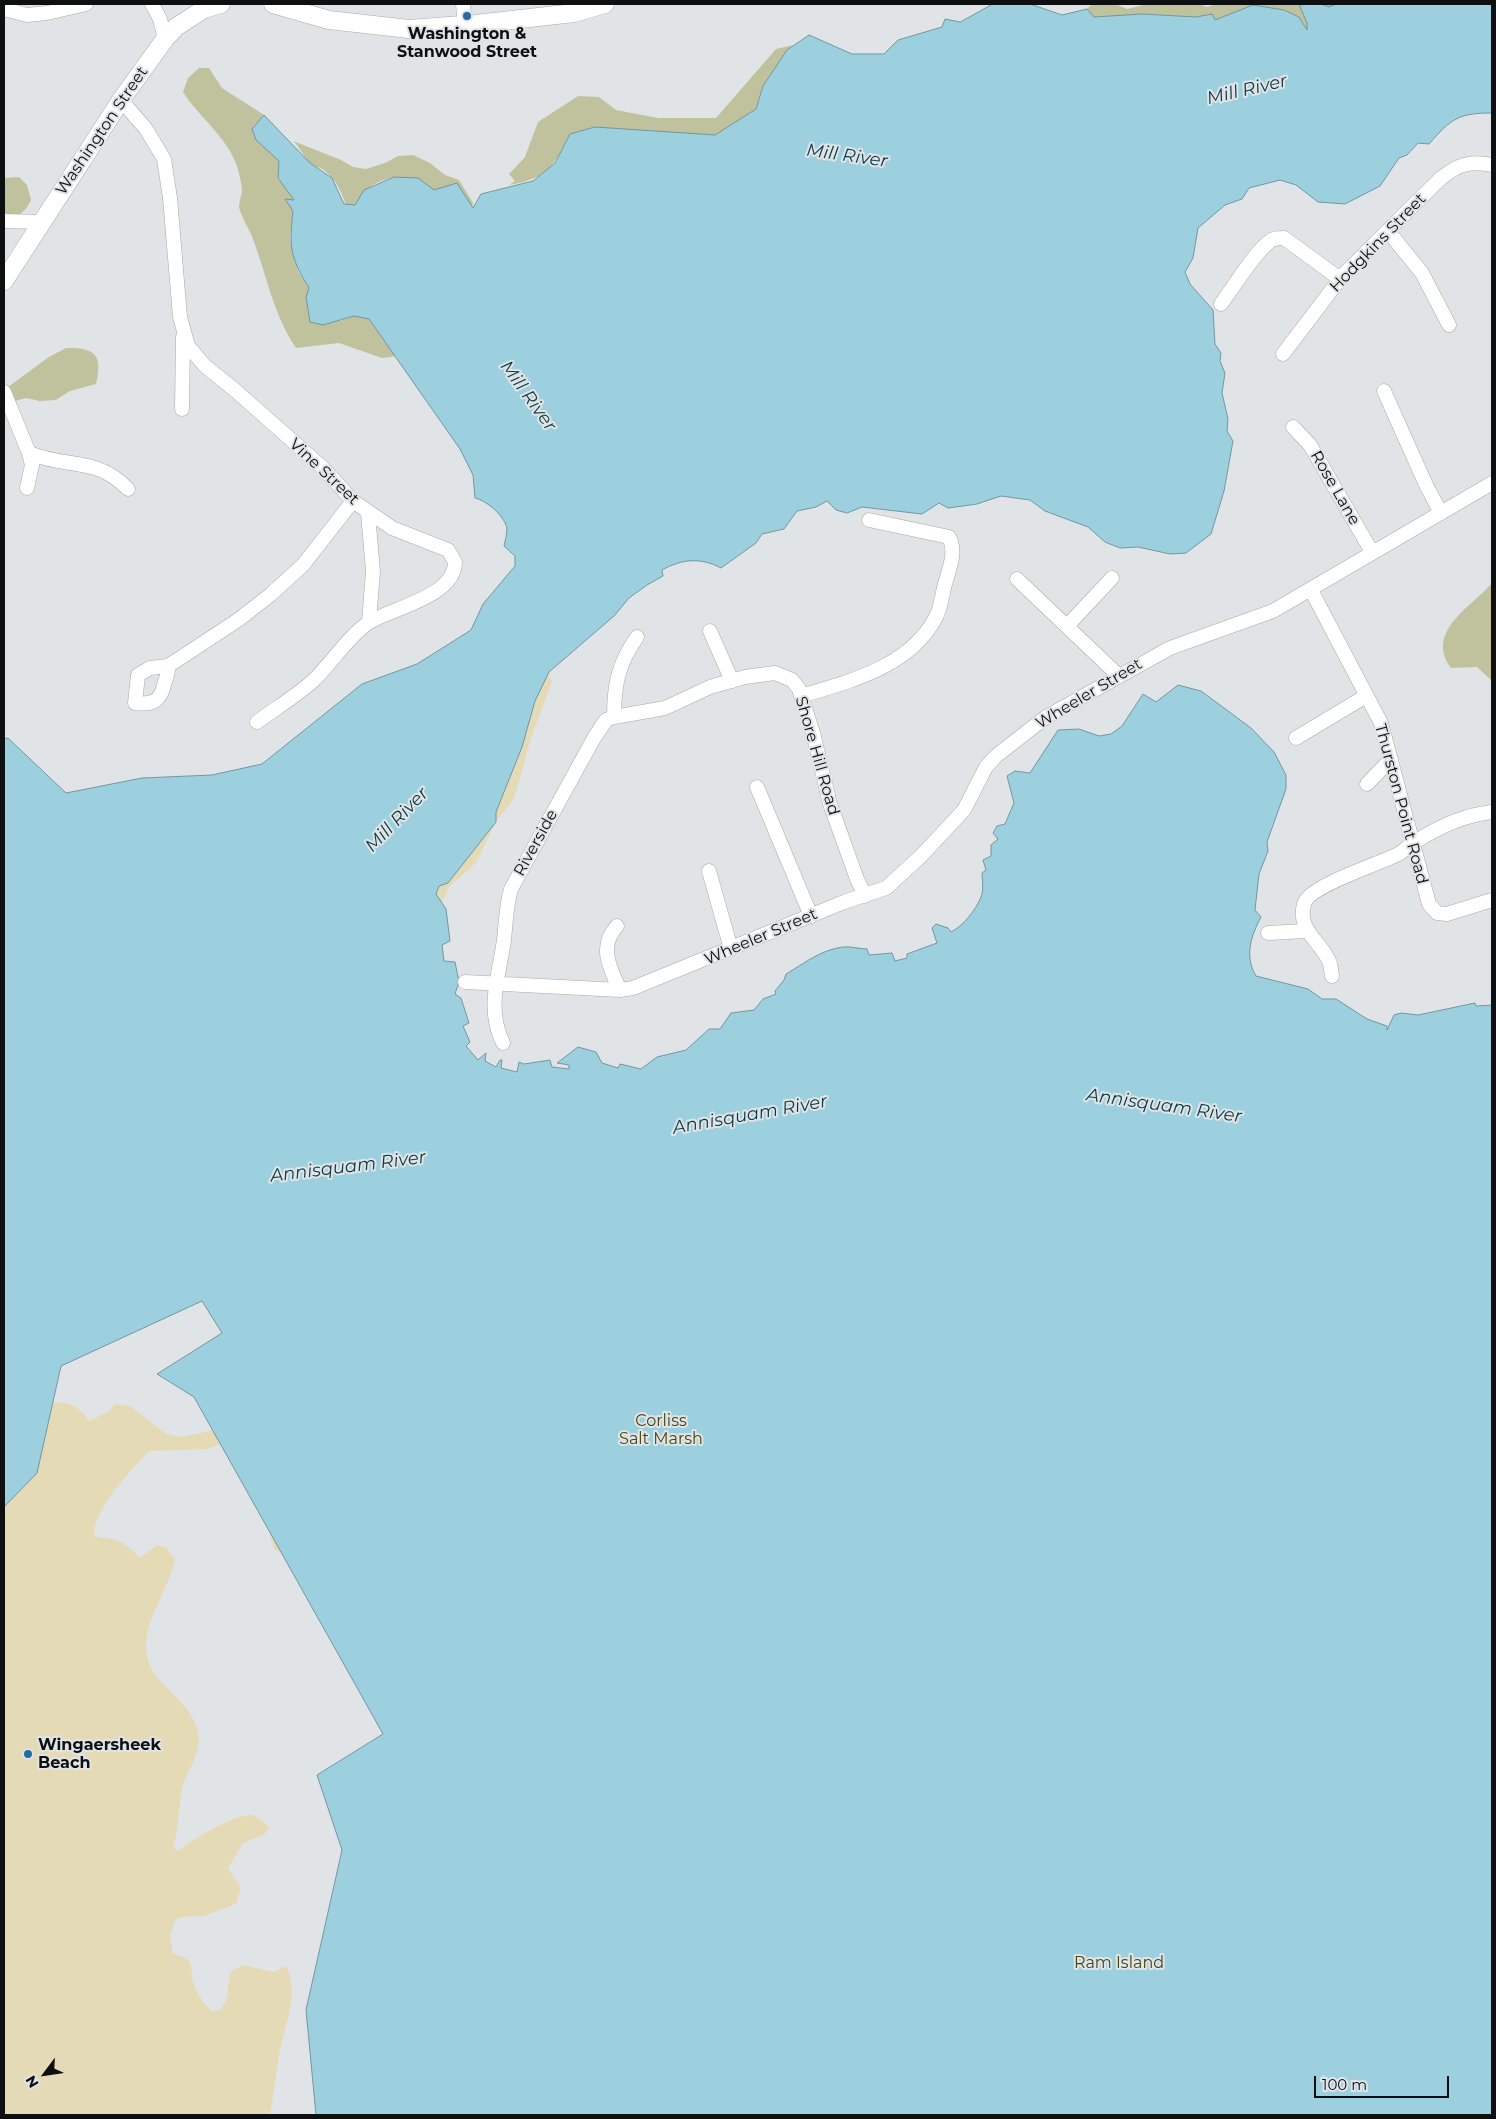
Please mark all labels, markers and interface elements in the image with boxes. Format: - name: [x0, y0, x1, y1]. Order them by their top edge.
- marker: Washington & Stanwood Street: [461, 10, 473, 22]
- place label: Washington & Stanwood Street: [397, 24, 537, 62]
- street label: Washington Street: [52, 63, 152, 199]
- water label: Mill River: [1205, 70, 1289, 110]
- water label: Mill River: [805, 140, 889, 172]
- street label: Hodgkins Street: [1326, 190, 1430, 296]
- water label: Mill River: [495, 357, 561, 435]
- street label: Vine Street: [285, 435, 363, 509]
- street label: Rose Lane: [1306, 447, 1364, 529]
- street label: Wheeler Street: [1032, 655, 1146, 733]
- street label: Shore Hill Road: [791, 694, 843, 818]
- street label: Thurston Point Road: [1370, 722, 1432, 886]
- water label: Mill River: [361, 783, 433, 857]
- street label: Riverside: [510, 806, 562, 880]
- street label: Wheeler Street: [702, 905, 820, 969]
- water label: Annisquam River: [1085, 1084, 1243, 1128]
- water label: Annisquam River: [671, 1091, 829, 1139]
- water label: Annisquam River: [269, 1147, 427, 1187]
- park label: Corliss Salt Marsh: [619, 1411, 703, 1449]
- place label: Wingaersheek Beach: [38, 1735, 161, 1773]
- marker: Wingaersheek Beach: [22, 1748, 34, 1760]
- park label: Ram Island: [1074, 1953, 1164, 1973]
- north arrow: [20, 2049, 70, 2099]
- scale bar: [1316, 2066, 1451, 2098]
- text: N: [22, 2072, 43, 2091]
- text: 100 m: [1322, 2075, 1367, 2094]

